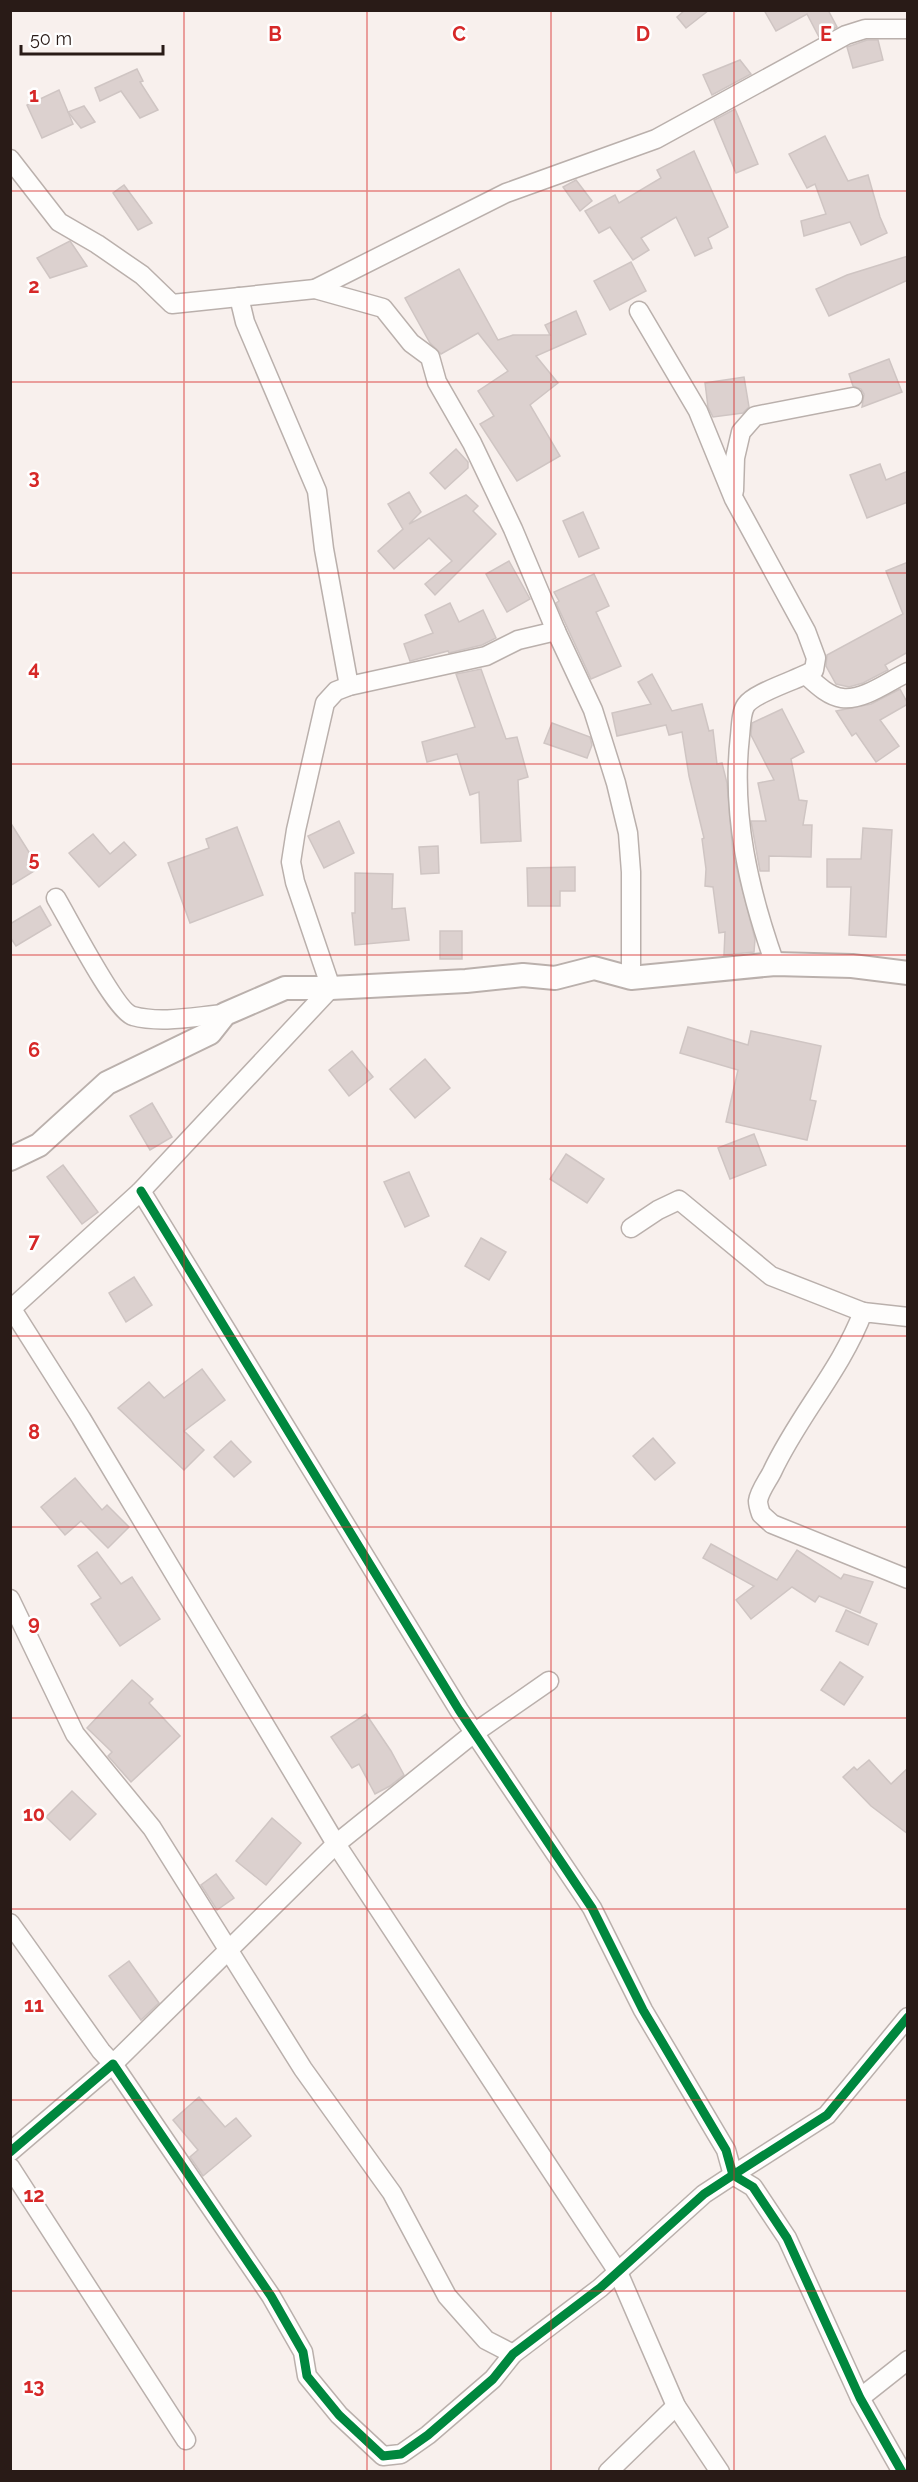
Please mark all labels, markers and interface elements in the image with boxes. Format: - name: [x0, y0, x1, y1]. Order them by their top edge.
- scale bar: [21, 18, 164, 56]
- text: B: [268, 22, 282, 46]
- text: C: [452, 22, 466, 46]
- text: D: [636, 22, 650, 46]
- text: E: [820, 22, 832, 46]
- text: 50 m: [30, 28, 72, 49]
- text: 1: [29, 83, 39, 107]
- text: 2: [28, 274, 40, 298]
- text: 3: [28, 465, 40, 489]
- text: 4: [28, 656, 40, 680]
- text: 5: [28, 847, 40, 871]
- text: 6: [28, 1038, 40, 1062]
- text: 7: [28, 1229, 40, 1253]
- text: 8: [28, 1420, 40, 1444]
- text: 9: [28, 1611, 40, 1635]
- text: 10: [23, 1802, 45, 1826]
- text: 11: [24, 1993, 44, 2017]
- text: 12: [23, 2183, 45, 2207]
- text: 13: [23, 2374, 45, 2398]

